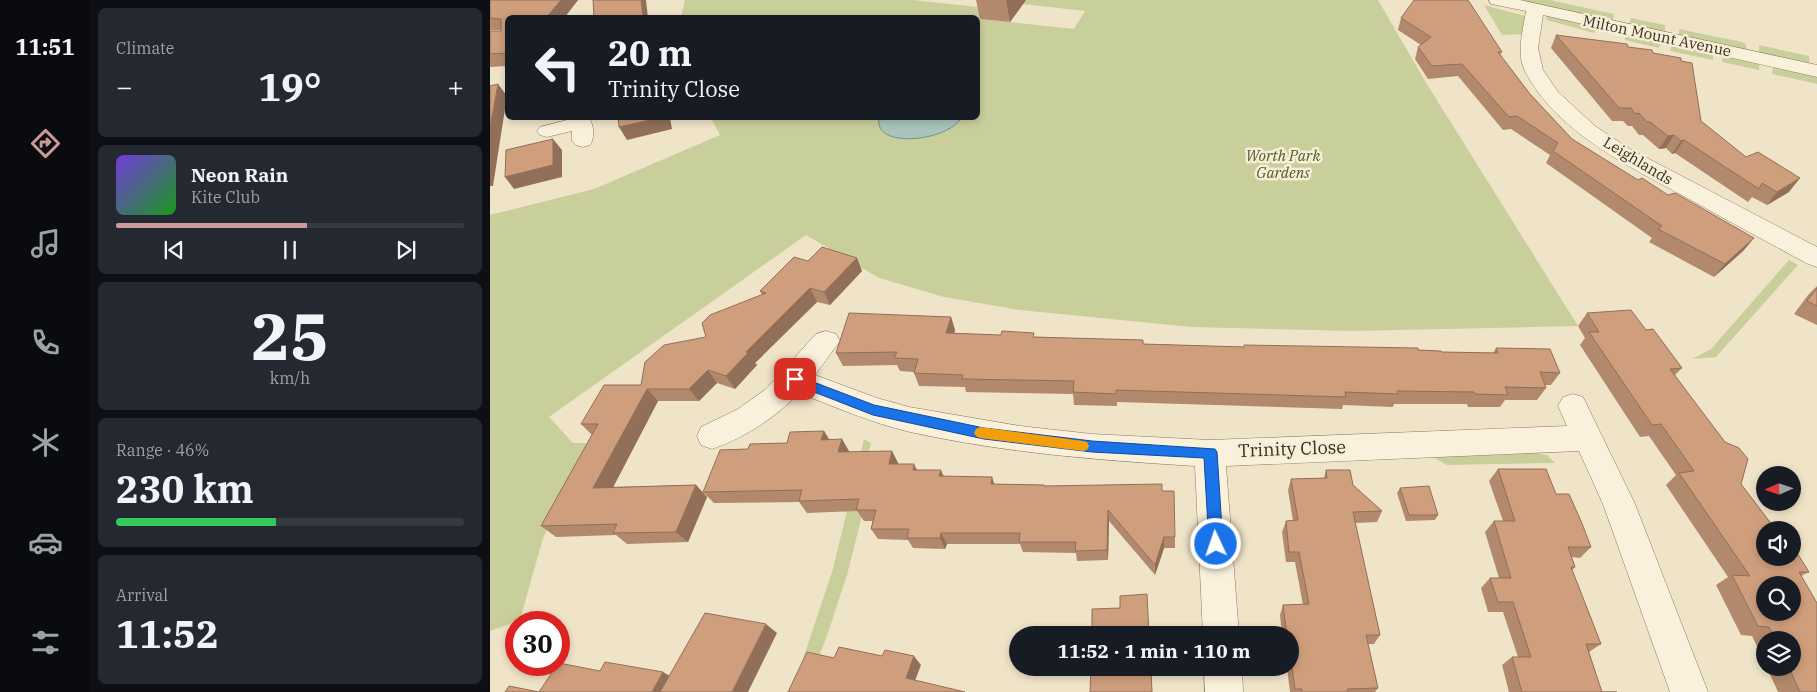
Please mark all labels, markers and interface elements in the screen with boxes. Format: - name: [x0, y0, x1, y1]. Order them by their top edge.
- street label: Milton Mount Avenue: [1581, 11, 1733, 61]
- text: 20 m: [608, 30, 692, 76]
- text: 11:51: [15, 32, 75, 61]
- icon: left: [525, 35, 590, 100]
- text: Climate: [116, 38, 174, 58]
- text: 19°: [258, 62, 322, 111]
- text: −: [116, 68, 133, 105]
- text: +: [447, 68, 464, 105]
- text: Trinity Close: [608, 74, 740, 103]
- icon: directions: [28, 126, 63, 161]
- street label: Leighlands: [1600, 132, 1677, 189]
- park label: Worth Park Gardens: [1246, 146, 1320, 182]
- text: Neon Rain: [191, 163, 288, 187]
- text: Kite Club: [191, 187, 260, 207]
- icon: music: [28, 226, 63, 261]
- icon: previous: [160, 236, 188, 264]
- icon: pause: [276, 236, 304, 264]
- icon: next: [392, 236, 420, 264]
- text: 25: [251, 293, 329, 378]
- icon: phone: [28, 325, 63, 360]
- pin: [774, 358, 816, 400]
- icon: arrive: [781, 365, 809, 393]
- text: km/h: [270, 368, 310, 388]
- icon: climate: [28, 425, 63, 460]
- street label: Trinity Close: [1238, 435, 1346, 462]
- text: Range · 46%: [116, 440, 209, 460]
- text: 230 km: [116, 464, 254, 513]
- north arrow: [1756, 466, 1801, 511]
- map controls: [1756, 466, 1801, 676]
- position arrow: [1189, 517, 1241, 569]
- button: sound: [1756, 521, 1801, 566]
- icon: car: [28, 525, 63, 560]
- button: search: [1756, 576, 1801, 621]
- text: Arrival: [116, 585, 168, 605]
- text: 11:52: [116, 609, 219, 658]
- speed limit sign: 30: [505, 611, 570, 676]
- icon: filters: [28, 625, 63, 660]
- button: layers: [1756, 631, 1801, 676]
- text: 11:52 · 1 min · 110 m: [1058, 639, 1250, 663]

